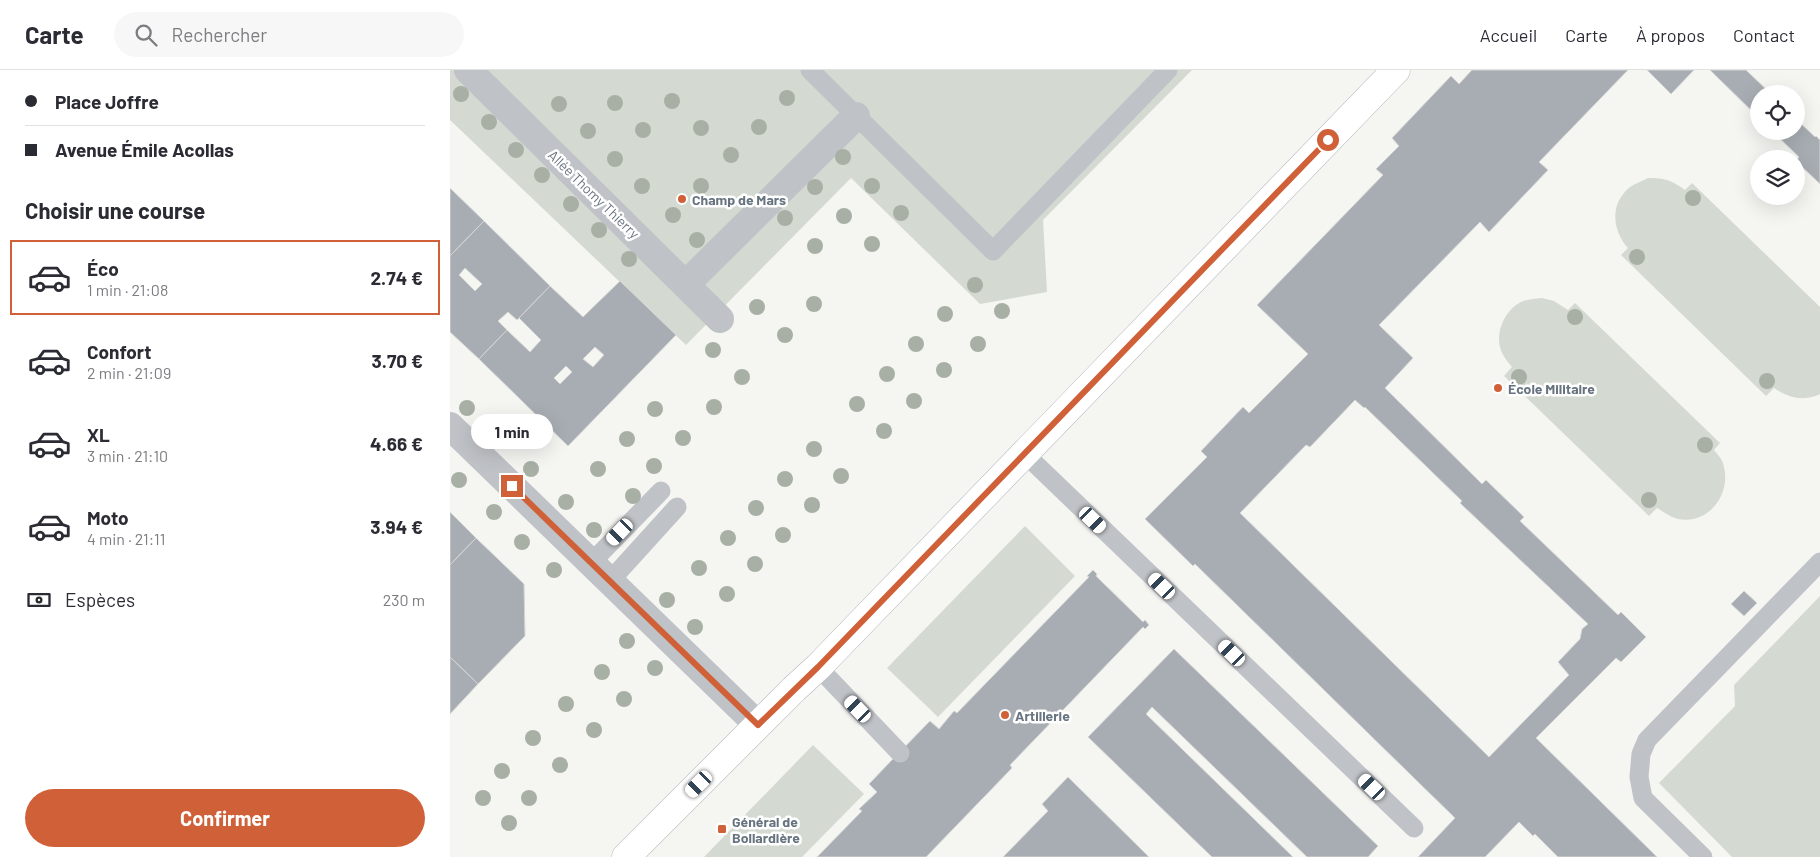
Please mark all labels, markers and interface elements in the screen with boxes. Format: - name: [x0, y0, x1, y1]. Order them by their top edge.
- search box: [114, 12, 464, 57]
- text: Carte: [25, 20, 84, 49]
- icon: search: [132, 21, 160, 49]
- text: Rechercher: [172, 23, 267, 46]
- text: Accueil: [1480, 24, 1537, 46]
- text: Carte: [1565, 24, 1608, 46]
- text: À propos: [1636, 24, 1705, 46]
- text: Contact: [1733, 24, 1795, 46]
- map controls: [1750, 85, 1805, 205]
- button: locate: [1750, 85, 1805, 140]
- text: Place Joffre: [55, 90, 159, 113]
- route start: [1317, 129, 1339, 151]
- text: Avenue Émile Acollas: [55, 138, 234, 161]
- street label: Allée Thomy Thierry: [545, 146, 643, 242]
- button: layers: [1750, 150, 1805, 205]
- place label: Champ de Mars: [692, 191, 786, 208]
- marker: Champ de Mars: [676, 193, 688, 205]
- text: Choisir une course: [25, 197, 205, 223]
- icon: car: [27, 255, 72, 300]
- text: Éco: [87, 257, 119, 280]
- text: 2.74 €: [370, 266, 423, 289]
- text: 1 min · 21:08: [87, 280, 168, 299]
- icon: car: [27, 338, 72, 383]
- text: Confort: [87, 340, 151, 363]
- text: 3.70 €: [372, 349, 423, 372]
- text: 2 min · 21:09: [87, 363, 171, 382]
- place label: École Militaire: [1508, 380, 1595, 397]
- marker: École Militaire: [1492, 382, 1504, 394]
- callout: 1 min: [471, 414, 553, 448]
- icon: car: [27, 421, 72, 466]
- text: 1 min: [494, 422, 530, 441]
- text: XL: [87, 423, 110, 446]
- text: 4.66 €: [370, 432, 423, 455]
- text: 3 min · 21:10: [87, 446, 168, 465]
- route end: [501, 475, 523, 497]
- icon: car: [27, 504, 72, 549]
- car: [1077, 504, 1109, 536]
- text: Moto: [87, 506, 129, 529]
- text: 3.94 €: [370, 515, 423, 538]
- car: [604, 516, 635, 548]
- text: 4 min · 21:11: [87, 529, 165, 548]
- car: [1146, 570, 1178, 602]
- icon: cash: [25, 586, 53, 614]
- text: Espèces: [65, 588, 135, 611]
- text: 230 m: [383, 590, 425, 609]
- car: [1216, 637, 1248, 669]
- car: [842, 693, 873, 725]
- place label: Artillerie: [1015, 707, 1070, 724]
- marker: Artillerie: [999, 709, 1011, 721]
- car: [683, 768, 714, 800]
- car: [1356, 771, 1388, 803]
- button: Confirmer: [25, 789, 425, 847]
- place label: Général de Bollardière: [732, 813, 800, 846]
- marker: Général de Bollardière: [716, 823, 728, 835]

